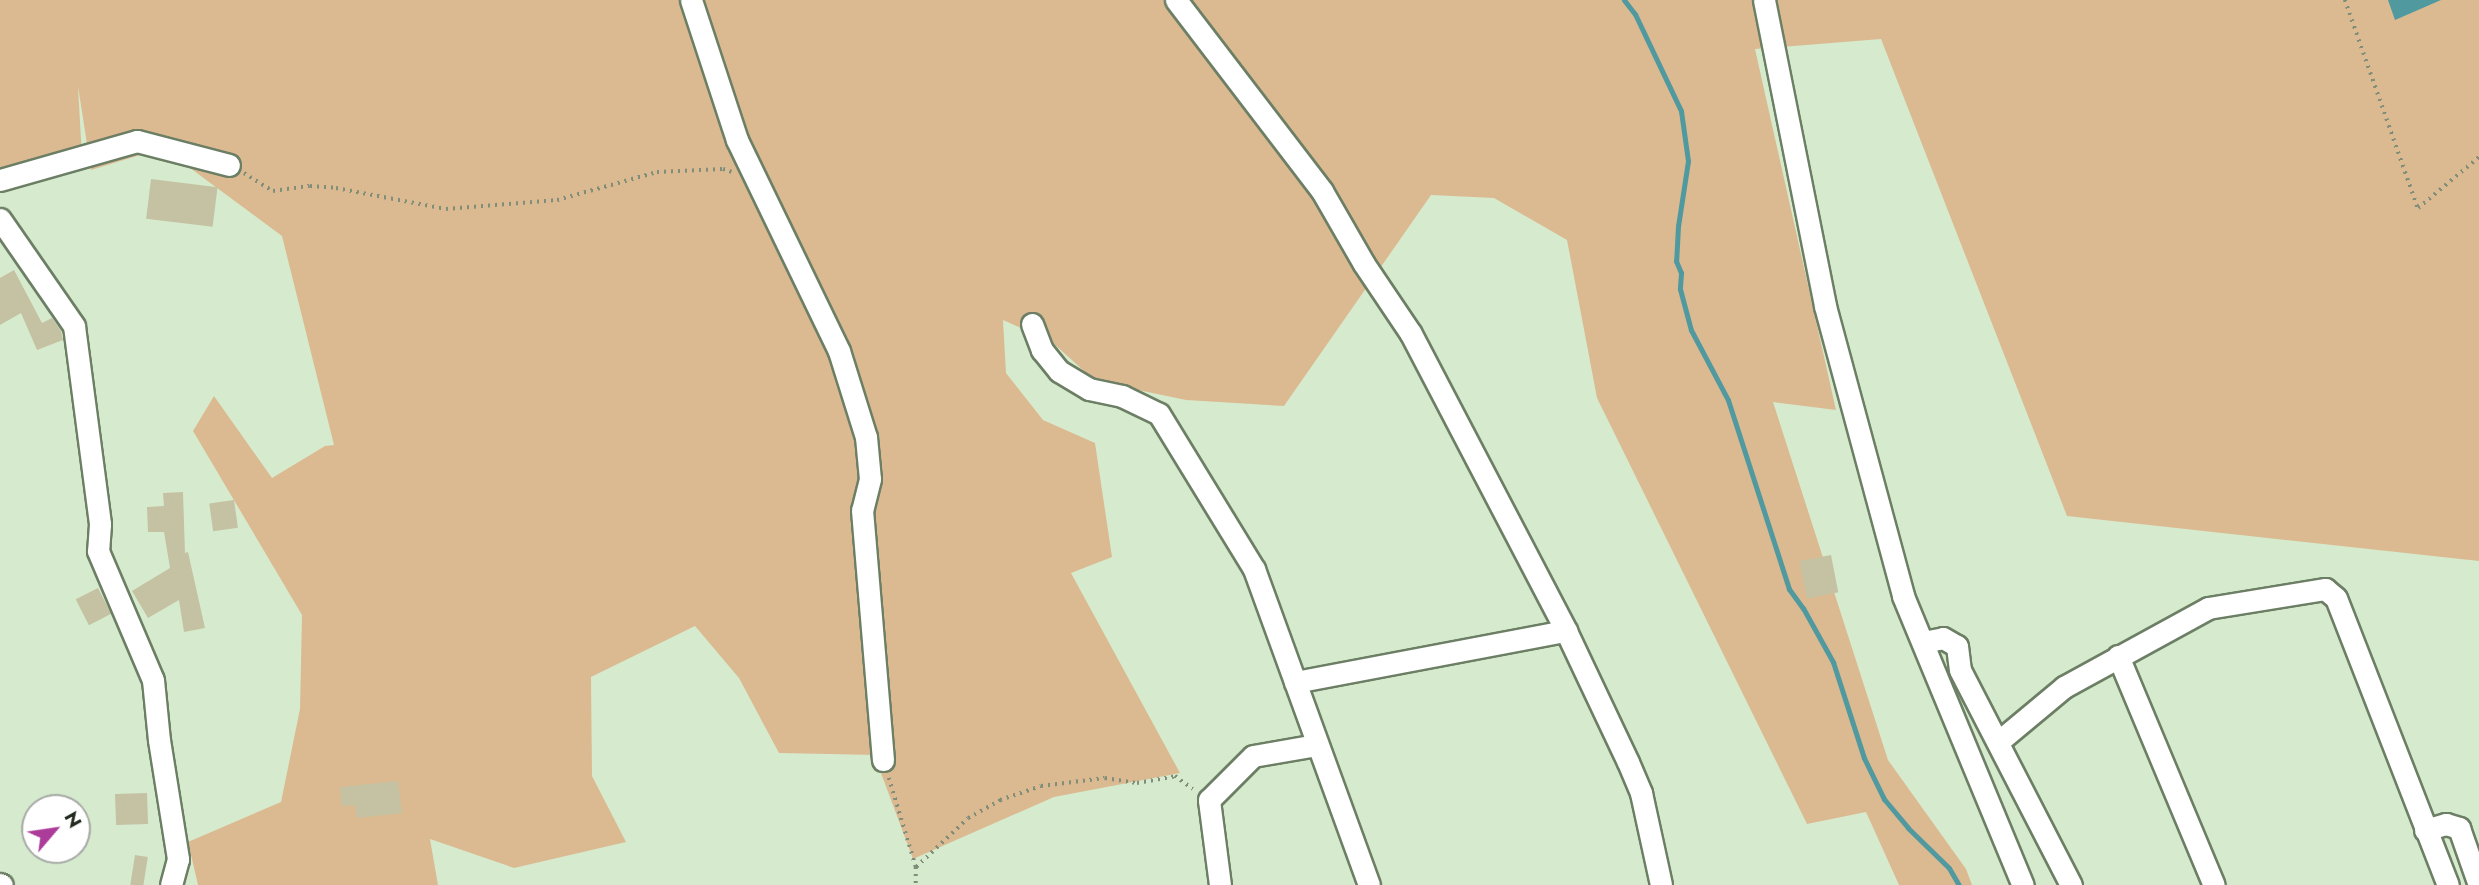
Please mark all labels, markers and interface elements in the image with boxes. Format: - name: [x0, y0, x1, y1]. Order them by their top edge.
- north arrow: [21, 794, 91, 864]
- text: N: [58, 806, 89, 833]

